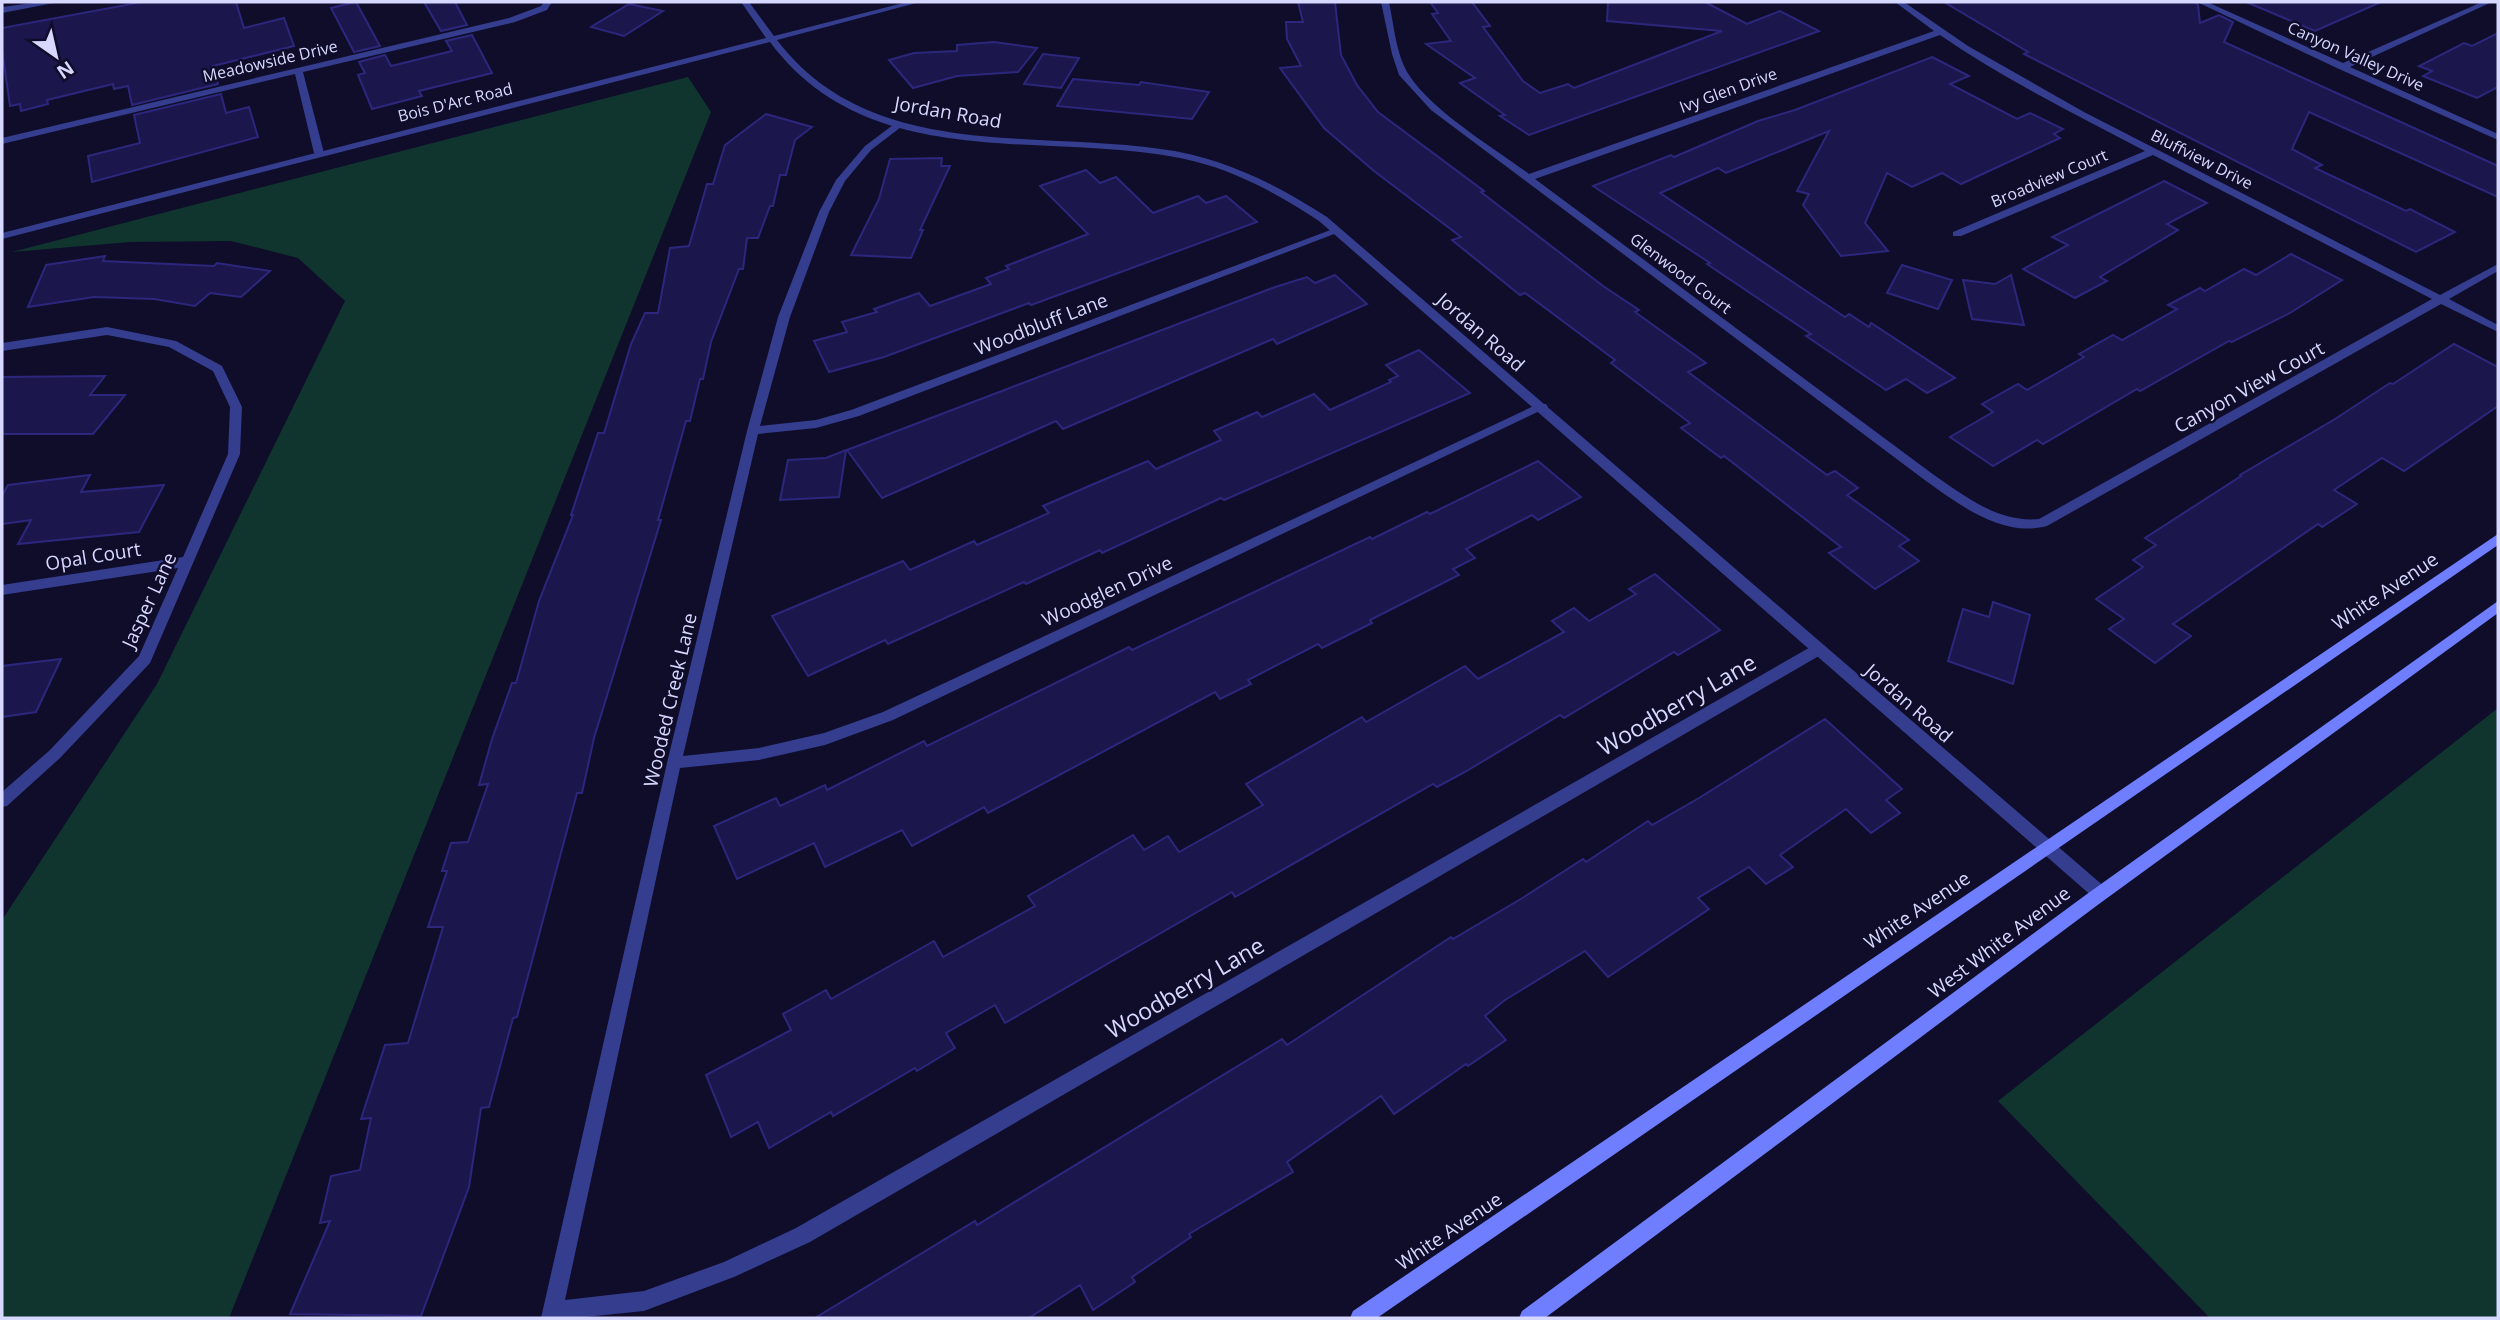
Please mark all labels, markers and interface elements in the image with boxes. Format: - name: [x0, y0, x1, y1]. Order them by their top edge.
- street label: Canyon Valley Drive: [2284, 16, 2428, 96]
- north arrow: [21, 21, 91, 91]
- street label: Meadowside Drive: [200, 35, 340, 87]
- text: N: [52, 55, 79, 85]
- street label: Ivy Glen Drive: [1676, 62, 1780, 118]
- street label: Bois D'Arc Road: [395, 77, 515, 127]
- street label: Jordan Road: [890, 89, 1004, 134]
- street label: Bluffview Drive: [2147, 124, 2257, 194]
- street label: Broadview Court: [1987, 143, 2111, 212]
- street label: Glenwood Court: [1626, 228, 1736, 319]
- street label: Jordan Road: [1430, 285, 1530, 377]
- street label: Woodbluff Lane: [971, 287, 1111, 361]
- street label: Canyon View Court: [2169, 335, 2329, 439]
- street label: Opal Court: [43, 536, 143, 576]
- street label: White Avenue: [2327, 546, 2443, 636]
- street label: Jasper Lane: [115, 548, 182, 654]
- street label: Woodglen Drive: [1038, 549, 1176, 633]
- street label: Wooded Creek Lane: [637, 610, 703, 790]
- street label: Woodberry Lane: [1591, 646, 1762, 763]
- street label: Jordan Road: [1858, 656, 1958, 748]
- street label: White Avenue: [1859, 865, 1975, 955]
- street label: West White Avenue: [1923, 880, 2075, 1004]
- street label: Woodberry Lane: [1099, 929, 1270, 1046]
- street label: White Avenue: [1391, 1186, 1507, 1276]

